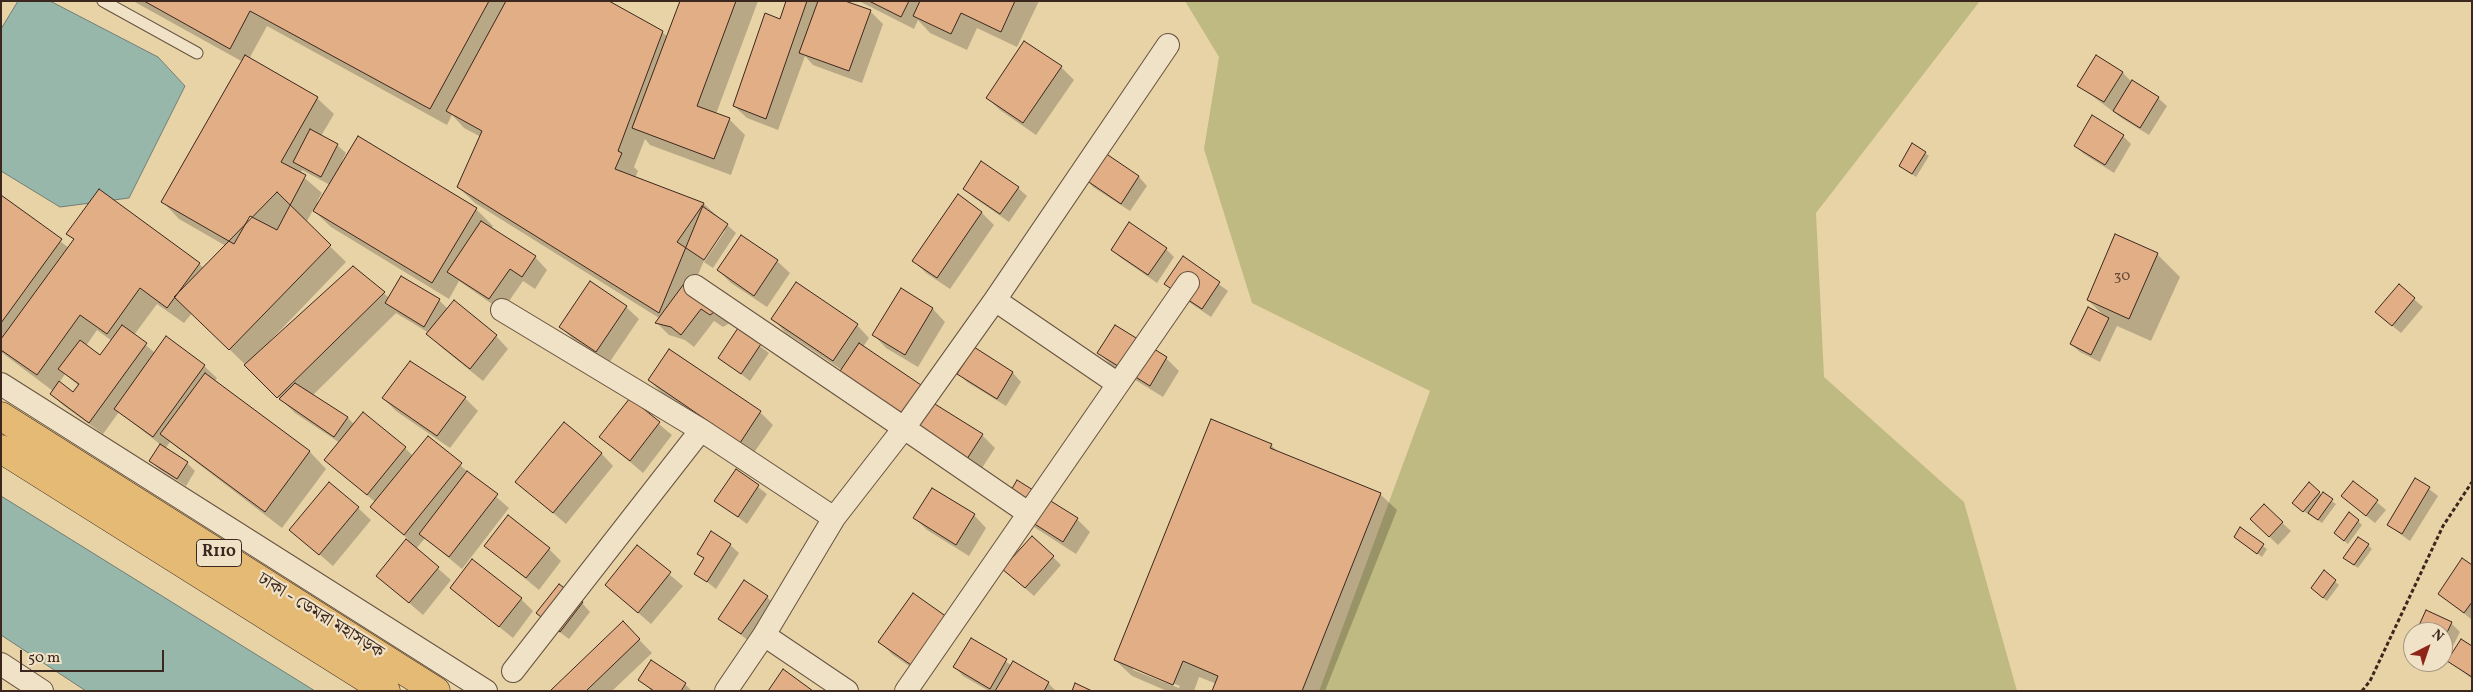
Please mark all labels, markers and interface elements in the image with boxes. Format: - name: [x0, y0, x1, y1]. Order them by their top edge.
- house number: 30: [2114, 268, 2130, 286]
- road number: R110: [196, 540, 242, 566]
- street label: ঢাকা - ডেমরা মহাসড়ক: [253, 570, 387, 664]
- north arrow: [2403, 622, 2453, 672]
- text: N: [2427, 626, 2448, 647]
- scale bar: [22, 640, 166, 672]
- text: 50 m: [28, 648, 60, 669]

